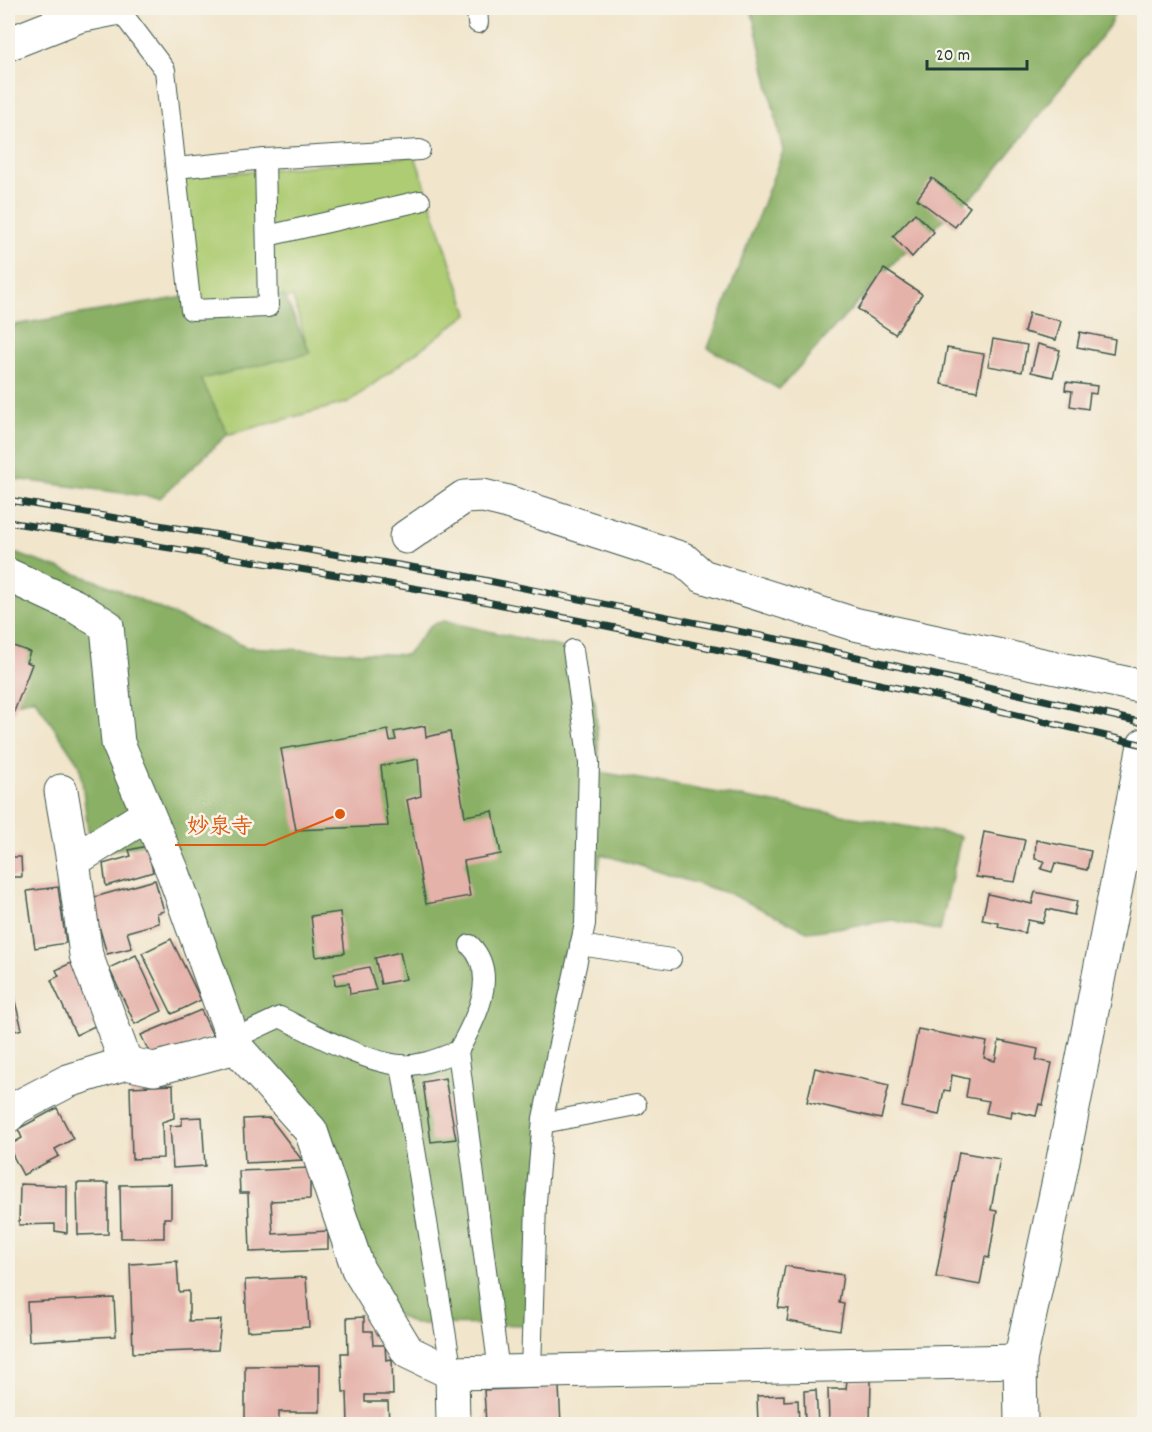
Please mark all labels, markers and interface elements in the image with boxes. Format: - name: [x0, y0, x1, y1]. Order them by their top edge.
- scale bar: [927, 33, 1028, 71]
- text: 20 m: [936, 44, 970, 69]
- callout: 妙泉寺: [175, 805, 265, 845]
- text: 妙泉寺: [187, 813, 253, 844]

